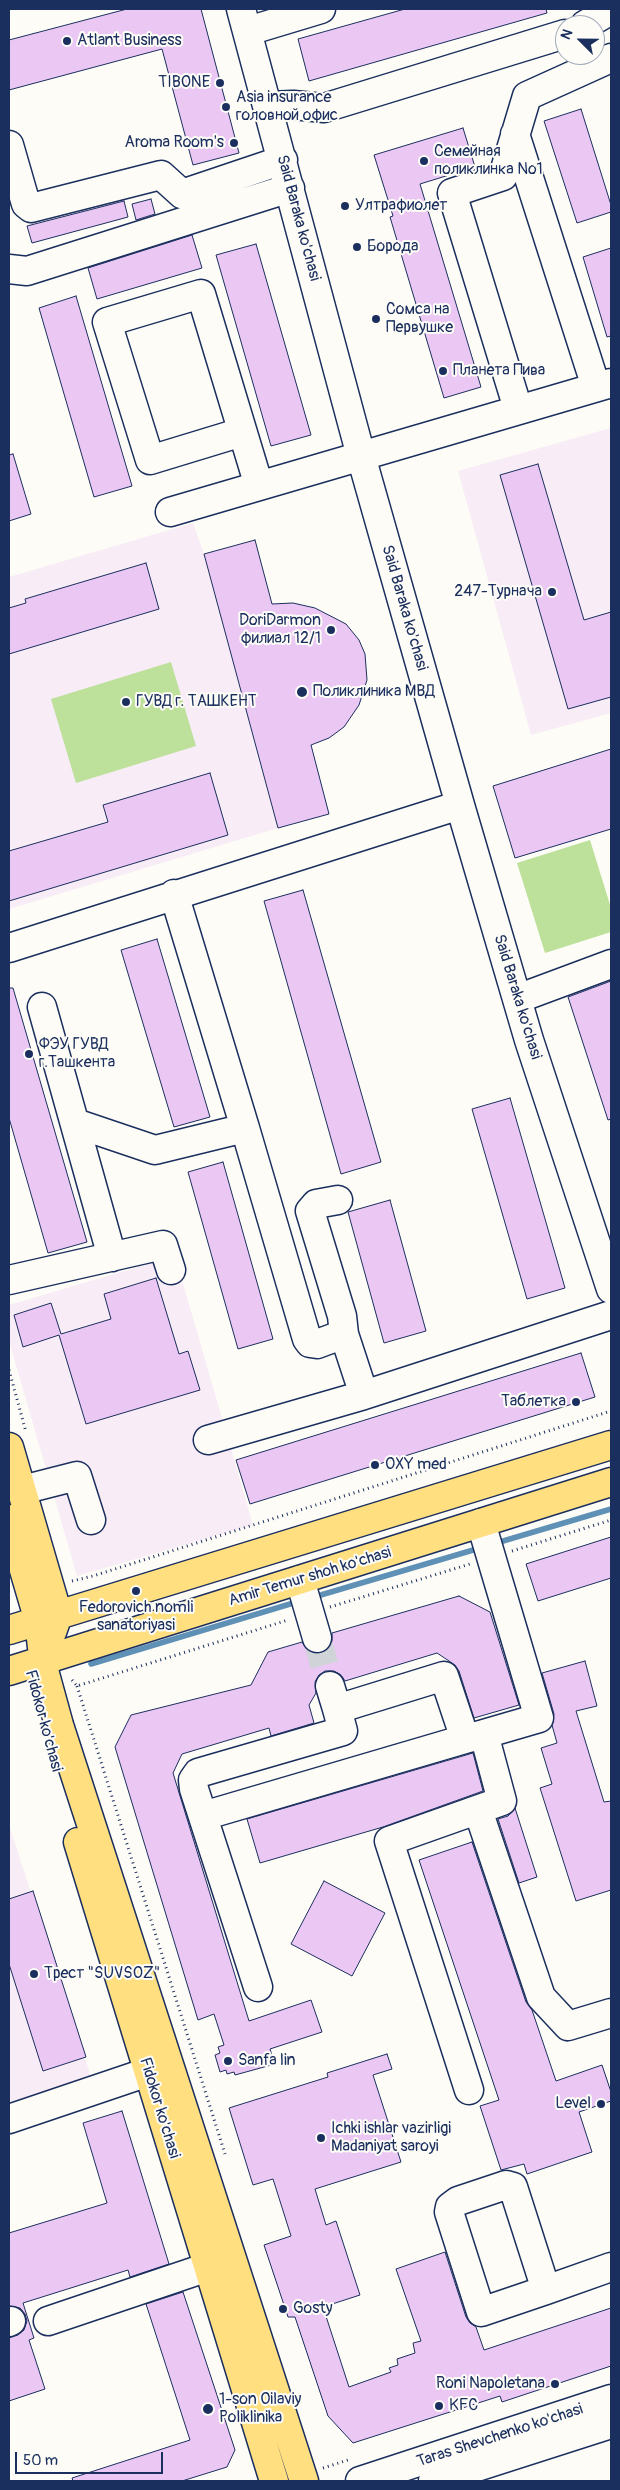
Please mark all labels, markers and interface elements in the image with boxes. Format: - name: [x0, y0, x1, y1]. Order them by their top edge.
- north arrow: [555, 15, 605, 65]
- text: N: [557, 27, 576, 42]
- place label: Atlant Business: [77, 31, 182, 51]
- marker: Atlant Business: [61, 35, 73, 47]
- place label: TIBONE: [158, 73, 210, 93]
- marker: TIBONE: [214, 77, 226, 89]
- place label: Asia insurance головной офис: [236, 88, 338, 126]
- marker: Asia insurance головной офис: [220, 101, 232, 113]
- place label: Aroma Room's: [124, 133, 224, 153]
- marker: Aroma Room's: [228, 137, 240, 149]
- place label: Семейная поликлинка №1: [434, 142, 543, 180]
- street label: Said Baraka ko'chasi: [272, 153, 324, 283]
- marker: Семейная поликлинка №1: [418, 155, 430, 167]
- place label: Ултрафиолет: [355, 196, 447, 216]
- marker: Ултрафиолет: [339, 200, 351, 212]
- place label: Борода: [367, 237, 418, 257]
- marker: Борода: [351, 241, 363, 253]
- place label: Сомса на Первушке: [386, 300, 453, 338]
- marker: Сомса на Первушке: [370, 313, 382, 325]
- place label: Планета Пива: [453, 361, 545, 381]
- marker: Планета Пива: [437, 365, 449, 377]
- street label: Said Baraka ko'chasi: [377, 543, 431, 673]
- place label: 247-Турнача: [454, 582, 542, 602]
- marker: 247-Турнача: [546, 586, 558, 598]
- place label: DoriDarmon филиал 12/1: [239, 611, 321, 649]
- marker: DoriDarmon филиал 12/1: [325, 624, 337, 636]
- place label: Поликлиника МВД: [313, 682, 435, 702]
- marker: Поликлиника МВД: [295, 685, 309, 699]
- place label: ГУВД г. ТАШКЕНТ: [136, 692, 257, 712]
- marker: ГУВД г. ТАШКЕНТ: [120, 696, 132, 708]
- street label: Said Baraka ko'chasi: [489, 932, 545, 1062]
- place label: ФЭУ ГУВД г.Ташкента: [39, 1035, 115, 1073]
- marker: ФЭУ ГУВД г.Ташкента: [23, 1048, 35, 1060]
- place label: Таблетка: [501, 1392, 566, 1412]
- marker: Таблетка: [570, 1396, 582, 1408]
- place label: OXY med: [385, 1455, 447, 1475]
- marker: OXY med: [369, 1459, 381, 1471]
- street label: Amir Temur shoh ko'chasi: [226, 1543, 394, 1611]
- marker: Fedorovich nomli sanatoriyasi: [130, 1585, 142, 1597]
- place label: Fedorovich nomli sanatoriyasi: [79, 1598, 193, 1636]
- street label: Fidokor ko'chasi: [20, 1668, 66, 1774]
- place label: Трест "SUVSOZ": [44, 1964, 160, 1984]
- marker: Трест "SUVSOZ": [28, 1968, 40, 1980]
- place label: Sanfa lin: [238, 2051, 296, 2071]
- street label: Fidokor ko'chasi: [135, 2055, 183, 2161]
- marker: Sanfa lin: [222, 2055, 234, 2067]
- place label: Level: [555, 2094, 591, 2114]
- marker: Level: [595, 2098, 607, 2110]
- place label: Ichki ishlar vazirligi Madaniyat saroyi: [331, 2119, 451, 2157]
- marker: Ichki ishlar vazirligi Madaniyat saroyi: [315, 2132, 327, 2144]
- place label: Gosty: [293, 2299, 333, 2319]
- marker: Gosty: [277, 2303, 289, 2315]
- place label: Roni Napoletana: [436, 2374, 545, 2394]
- marker: Roni Napoletana: [549, 2378, 561, 2390]
- place label: 1-son Oilaviy Poliklinika: [219, 2390, 301, 2428]
- place label: KFC: [449, 2396, 478, 2416]
- street label: Taras Shevchenko ko'chasi: [415, 2400, 585, 2472]
- marker: KFC: [433, 2400, 445, 2412]
- marker: 1-son Oilaviy Poliklinika: [201, 2402, 215, 2416]
- scale bar: [18, 2442, 165, 2474]
- text: 50 m: [23, 2451, 58, 2470]

